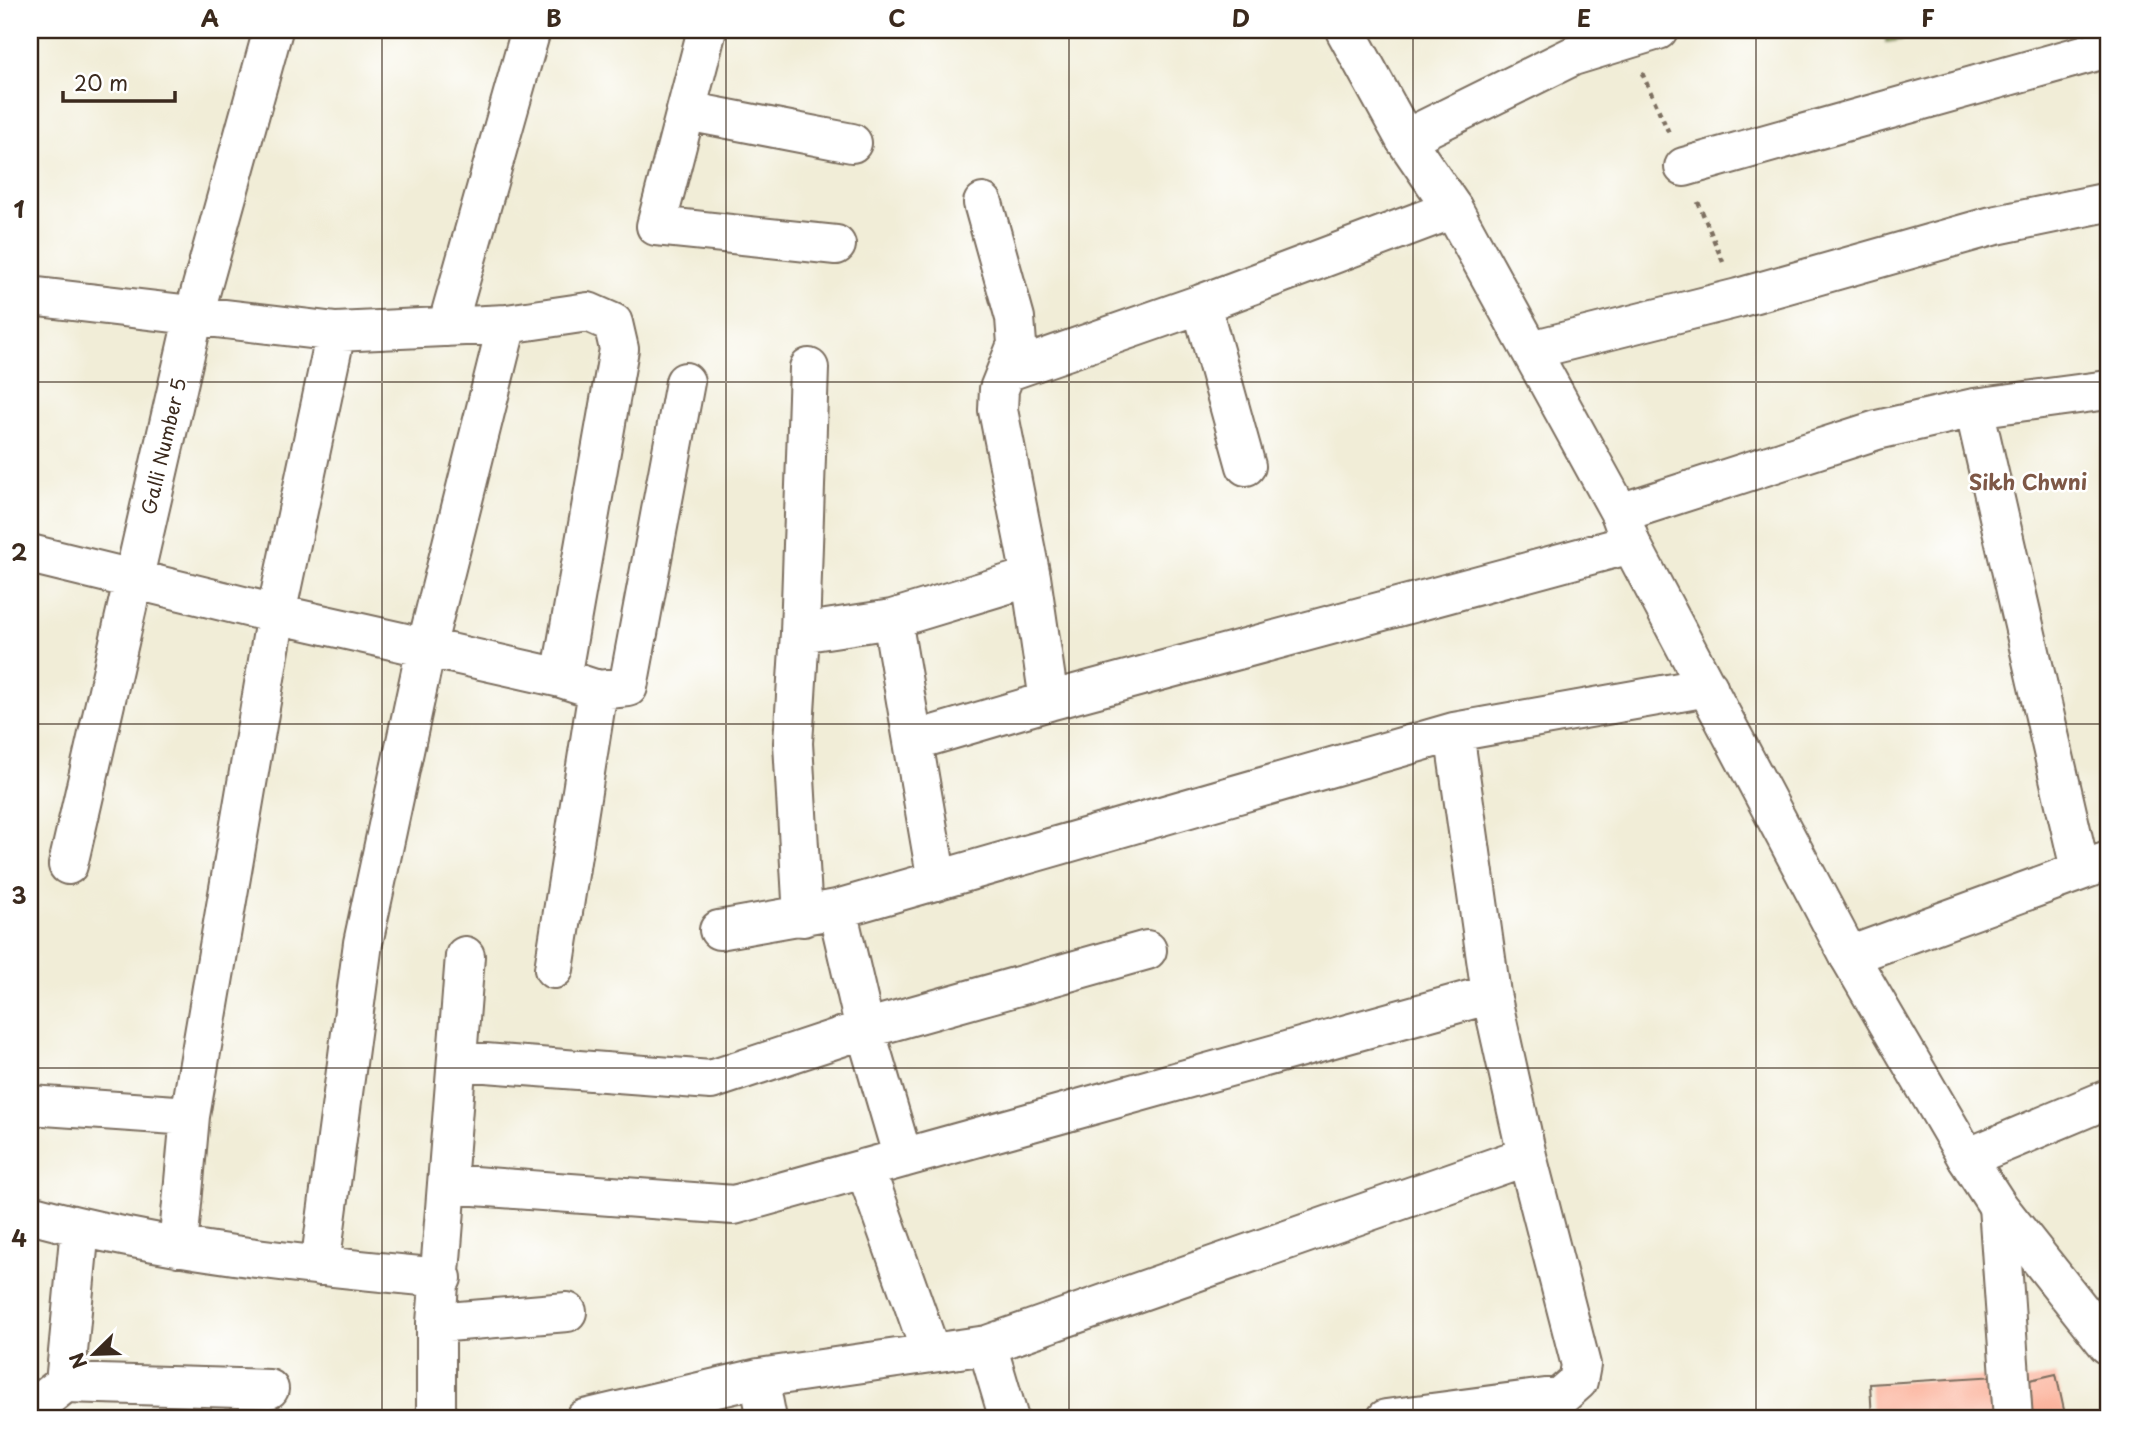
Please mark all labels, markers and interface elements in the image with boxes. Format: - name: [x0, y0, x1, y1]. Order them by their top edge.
- text: A: [201, 0, 219, 35]
- text: B: [546, 0, 562, 35]
- text: C: [888, 0, 906, 35]
- text: D: [1232, 0, 1250, 35]
- text: E: [1577, 0, 1591, 35]
- text: F: [1921, 0, 1935, 35]
- scale bar: [63, 60, 175, 104]
- text: 20 m: [74, 66, 128, 98]
- text: 1: [14, 191, 25, 226]
- street label: Galli Number 5: [134, 375, 192, 517]
- district label: Sikh Chwni: [1969, 465, 2087, 497]
- text: 2: [11, 534, 27, 569]
- text: 3: [11, 877, 27, 912]
- text: 4: [11, 1220, 27, 1255]
- north arrow: [60, 1320, 130, 1390]
- text: N: [62, 1349, 93, 1373]

